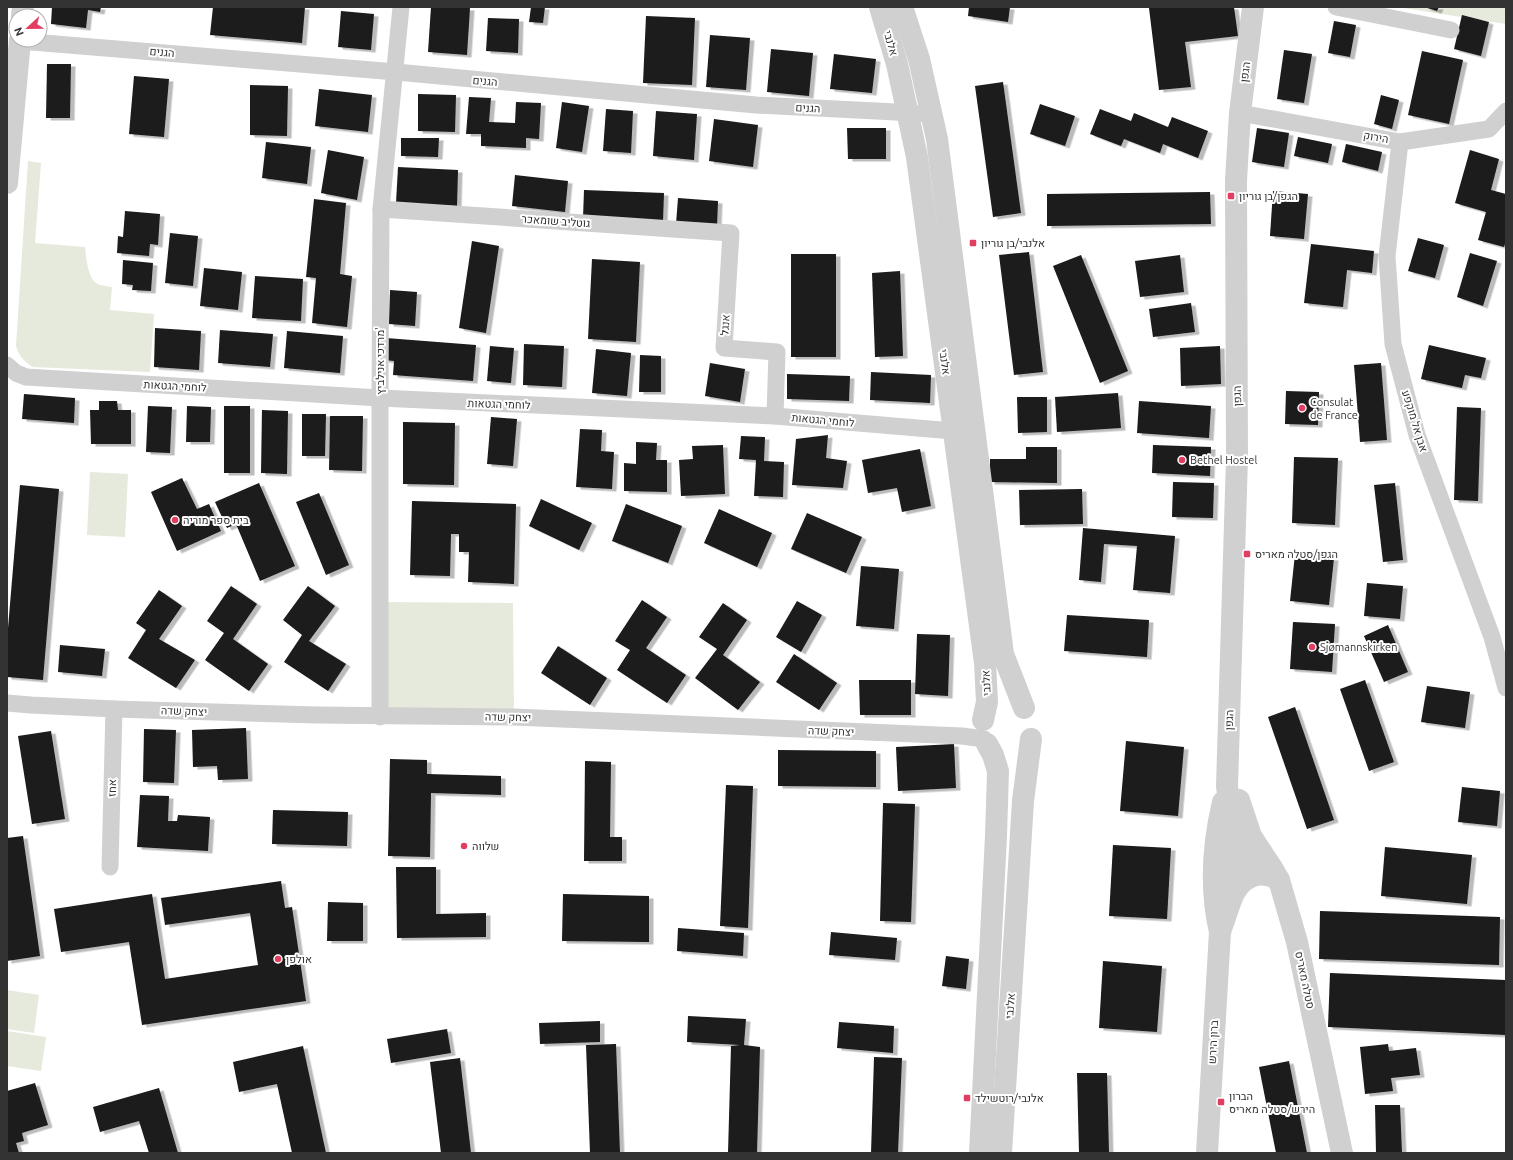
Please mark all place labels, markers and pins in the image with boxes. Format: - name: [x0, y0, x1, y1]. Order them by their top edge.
- place label: הגפן/בן גוריון: [1239, 190, 1298, 202]
- marker: הגפן/בן גוריון: [1226, 191, 1236, 201]
- place label: אלנבי/בן גוריון: [981, 237, 1045, 249]
- marker: אלנבי/בן גוריון: [968, 238, 978, 248]
- place label: Consulat de France: [1310, 396, 1358, 421]
- marker: Consulat de France: [1297, 403, 1307, 413]
- place label: Bethel Hostel: [1190, 454, 1257, 466]
- marker: Bethel Hostel: [1177, 455, 1187, 465]
- place label: בית ספר מוריה: [183, 514, 249, 526]
- marker: בית ספר מוריה: [170, 515, 180, 525]
- place label: הגפן/סטלה מאריס: [1255, 548, 1338, 560]
- marker: הגפן/סטלה מאריס: [1242, 549, 1252, 559]
- place label: Sjømannskirken: [1320, 641, 1397, 653]
- marker: Sjømannskirken: [1307, 642, 1317, 652]
- place label: שלווה: [472, 840, 499, 852]
- marker: שלווה: [459, 841, 469, 851]
- place label: אולפן: [286, 953, 312, 965]
- marker: אולפן: [273, 954, 283, 964]
- place label: הברון הירש/סטלה מאריס: [1229, 1090, 1315, 1115]
- place label: אלנבי/רוטשילד: [975, 1092, 1044, 1104]
- marker: אלנבי/רוטשילד: [962, 1093, 972, 1103]
- marker: הברון הירש/סטלה מאריס: [1216, 1097, 1226, 1107]

